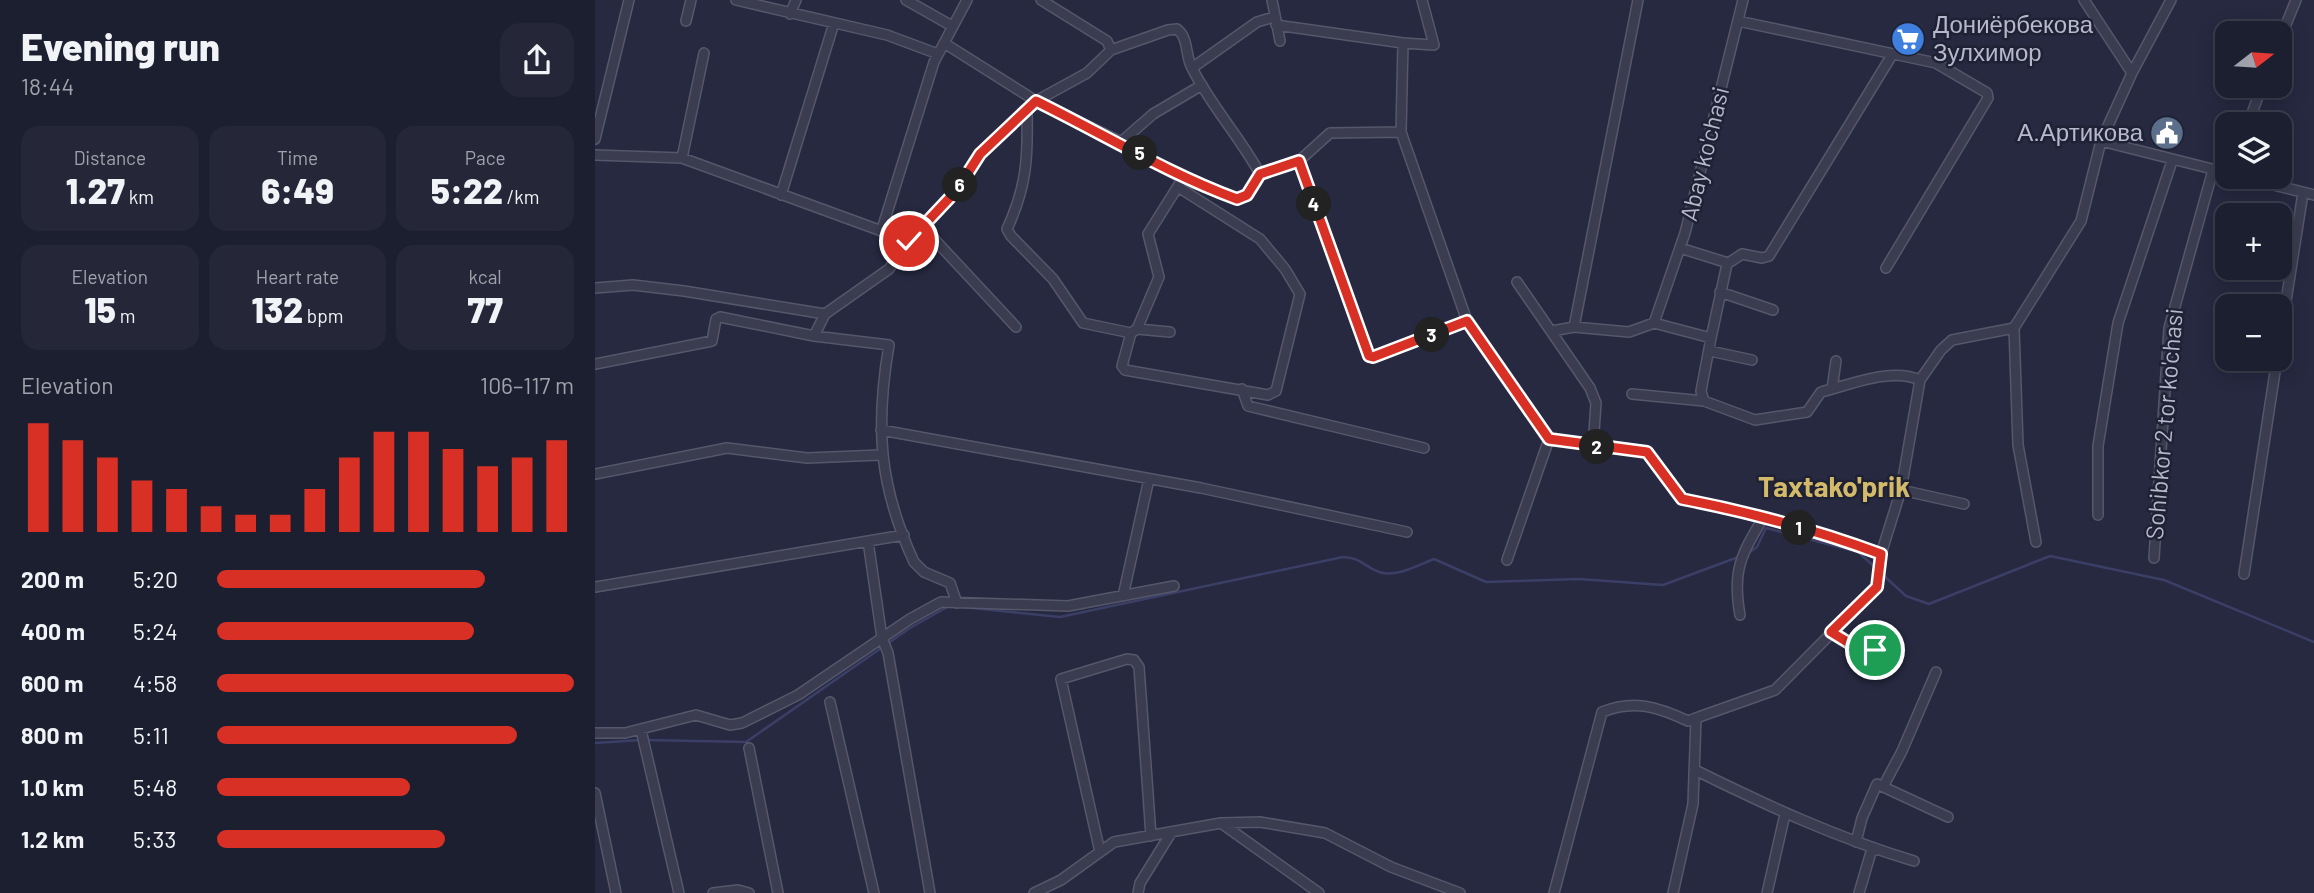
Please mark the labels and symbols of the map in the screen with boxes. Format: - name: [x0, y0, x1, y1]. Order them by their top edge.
- place label: Дониёрбекова Зулхимор: [1933, 9, 2094, 66]
- supermarket icon: Дониёрбекова Зулхимор: [1889, 20, 1927, 58]
- north arrow: [2215, 21, 2293, 98]
- street label: Abay ko'chasi: [1673, 84, 1734, 224]
- public building icon: А.Артикова: [2148, 114, 2186, 152]
- place label: А.Артикова: [2017, 117, 2144, 146]
- pin: 5: [1123, 136, 1157, 170]
- pin: 6: [943, 168, 977, 202]
- pin: 4: [1297, 186, 1331, 222]
- pin: [879, 211, 939, 271]
- street label: Sohibkor 2 tor ko'chasi: [2139, 307, 2188, 541]
- pin: 3: [1415, 318, 1449, 352]
- pin: 2: [1579, 430, 1615, 464]
- district label: Taxtako'prik: [1758, 469, 1910, 503]
- pin: 1: [1781, 510, 1817, 546]
- pin: [1845, 620, 1905, 680]

